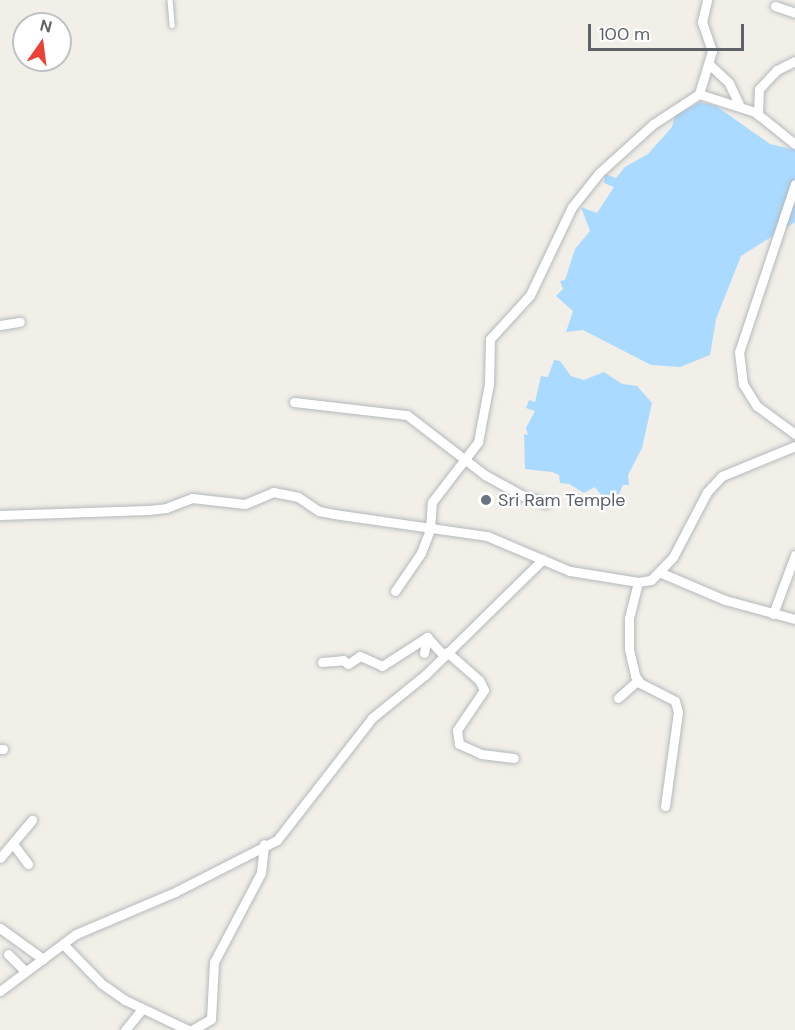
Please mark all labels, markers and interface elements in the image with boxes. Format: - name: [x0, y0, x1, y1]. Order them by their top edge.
- north arrow: [12, 12, 72, 72]
- scale bar: [591, 12, 747, 50]
- text: N: [38, 14, 54, 38]
- text: 100 m: [599, 22, 650, 46]
- place label: Sri Ram Temple: [498, 489, 626, 511]
- marker: Sri Ram Temple: [479, 493, 493, 507]

